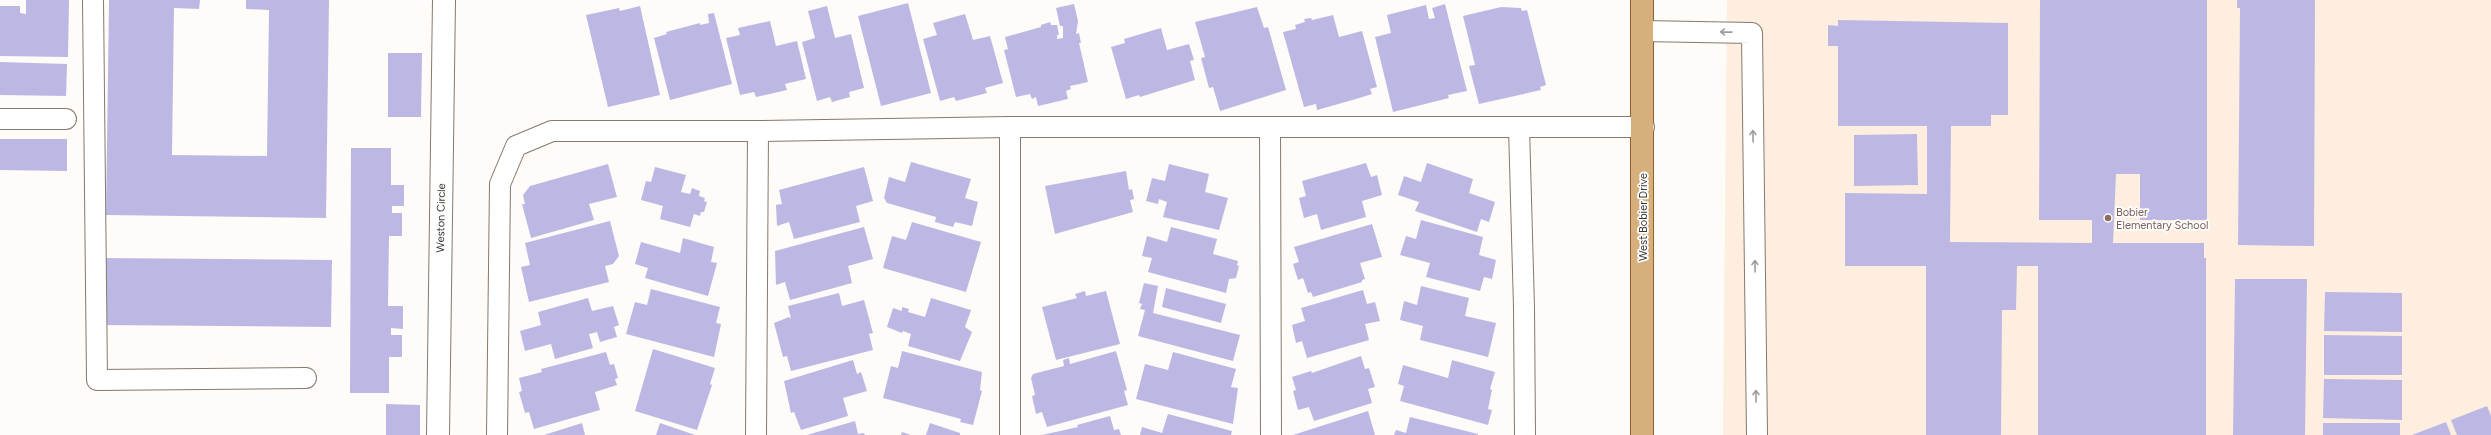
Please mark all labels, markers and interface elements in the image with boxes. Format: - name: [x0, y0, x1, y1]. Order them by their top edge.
- one-way arrow: [1720, 28, 1733, 36]
- one-way arrow: [1749, 130, 1757, 143]
- street label: West Bobier Drive: [1637, 173, 1650, 261]
- street label: Weston Circle: [434, 183, 448, 253]
- place label: Bobier Elementary School: [2116, 206, 2208, 232]
- marker: Bobier Elementary School: [2103, 213, 2113, 223]
- one-way arrow: [1751, 260, 1759, 273]
- one-way arrow: [1752, 390, 1760, 403]

